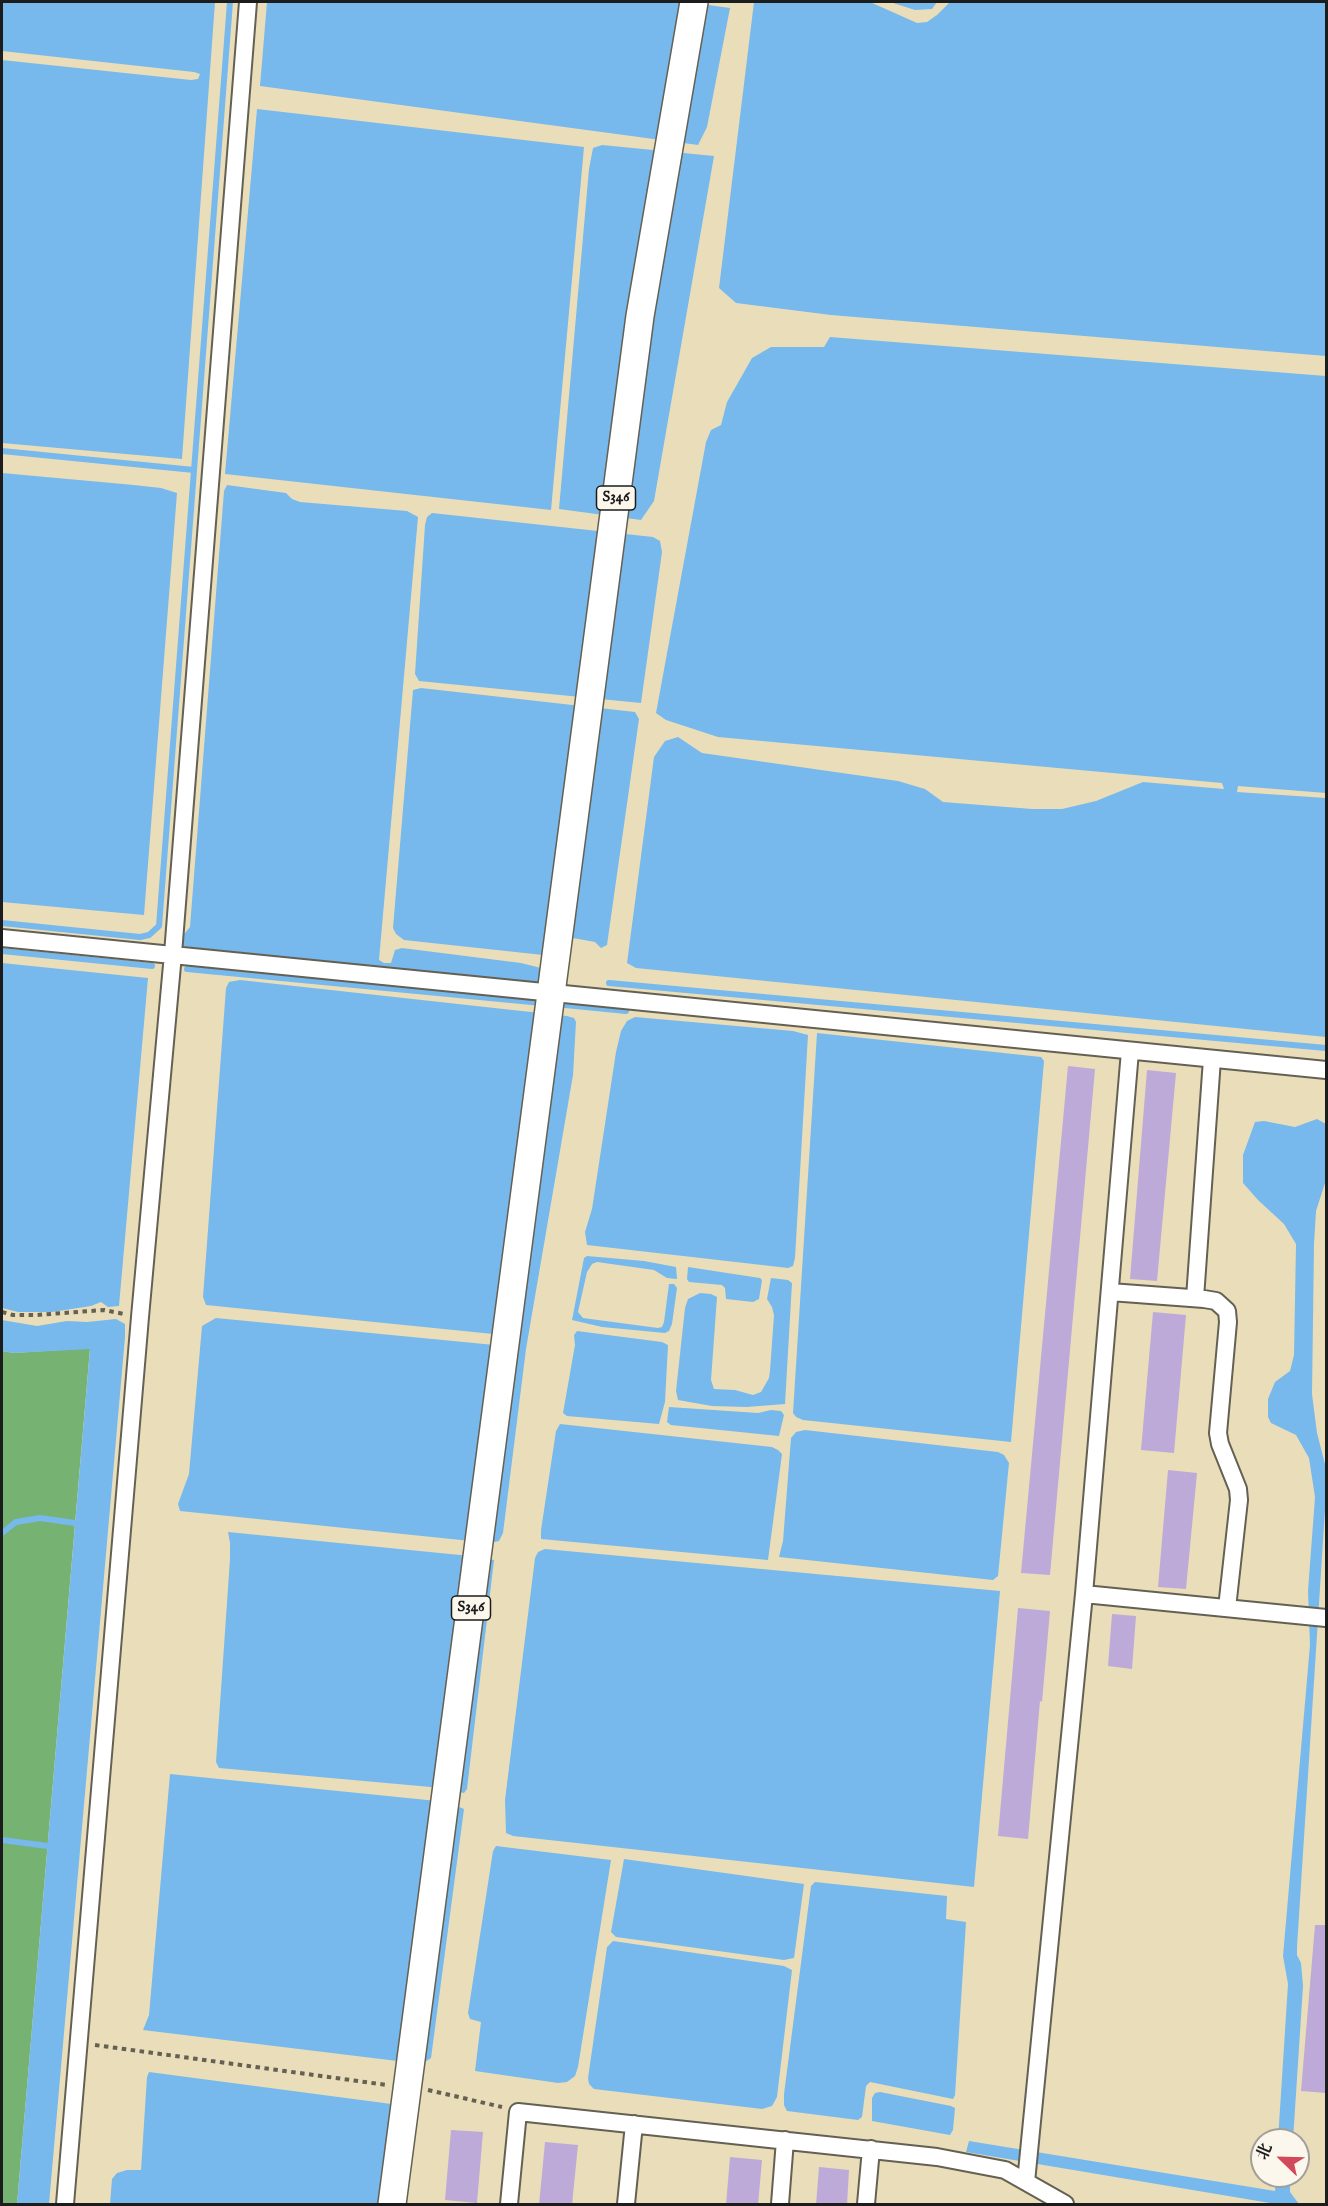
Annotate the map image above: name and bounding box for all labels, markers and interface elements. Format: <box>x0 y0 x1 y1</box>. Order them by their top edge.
road number: S346 <box>596 486 636 510</box>
road number: S346 <box>452 1596 490 1620</box>
north arrow <box>1250 2128 1310 2188</box>
text: 北 <box>1253 2140 1278 2163</box>

